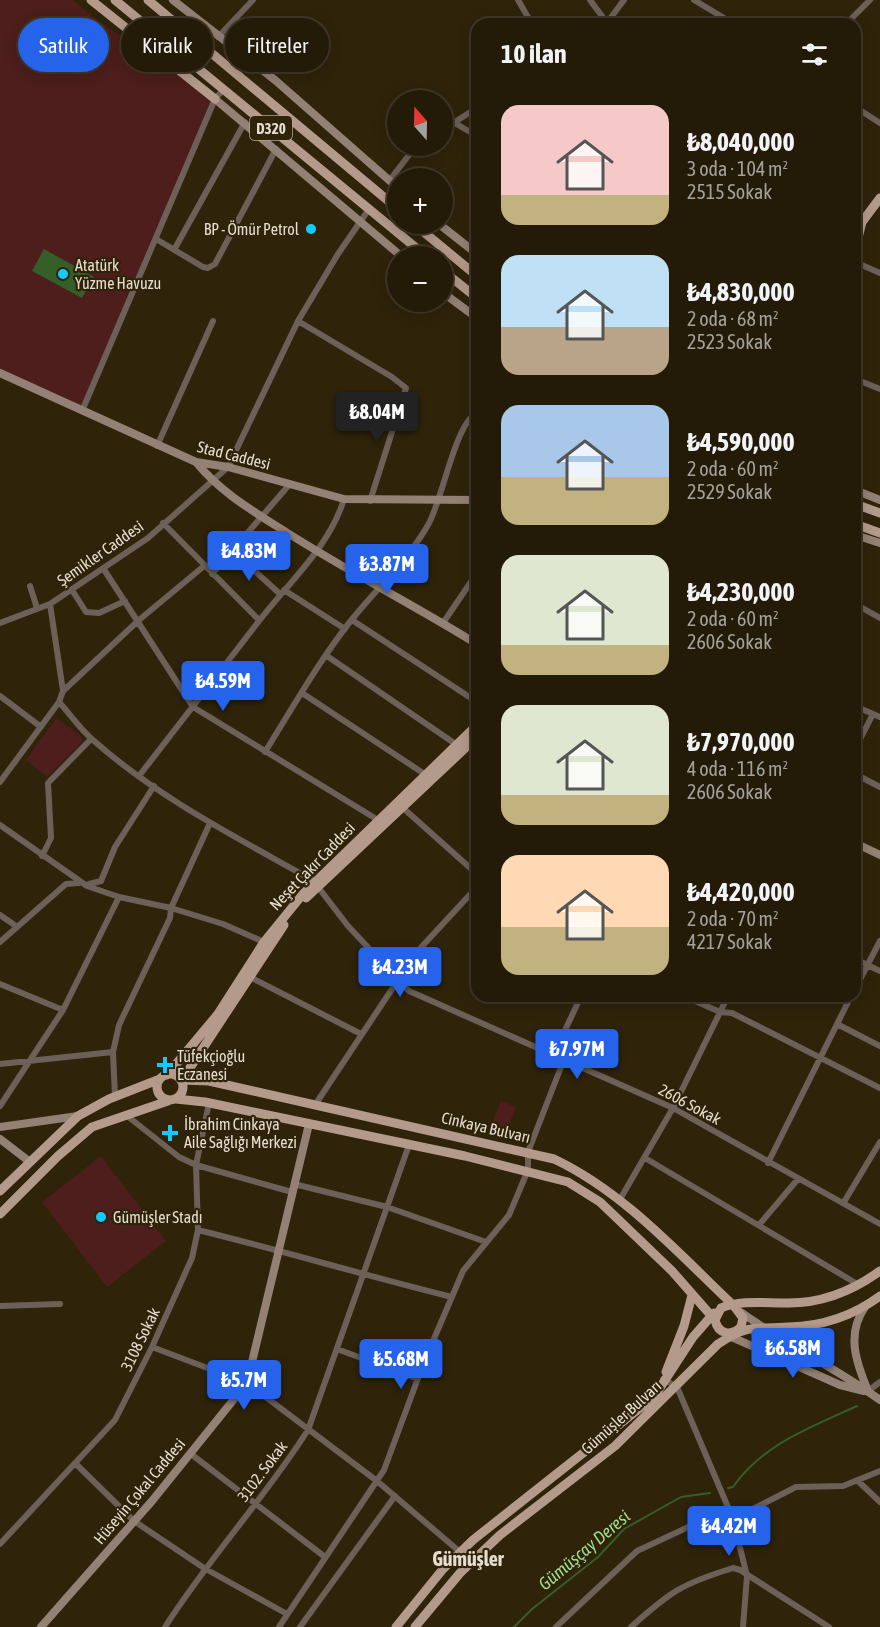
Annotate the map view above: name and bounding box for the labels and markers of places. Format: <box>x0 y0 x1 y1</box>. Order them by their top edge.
place label: BP - Ömür Petrol <box>204 220 300 238</box>
marker: BP - Ömür Petrol <box>304 222 318 236</box>
place label: Atatürk Yüzme Havuzu <box>75 256 161 292</box>
marker: Atatürk Yüzme Havuzu <box>56 267 70 281</box>
pin: ₺8.04M <box>328 392 426 443</box>
pin: ₺4.83M <box>200 531 298 582</box>
pin: ₺3.87M <box>338 544 436 595</box>
pin: ₺4.59M <box>174 661 272 712</box>
pin: ₺4.23M <box>351 947 449 998</box>
pin: ₺7.97M <box>528 1029 626 1080</box>
place label: Tüfekçioğlu Eczanesi <box>177 1047 245 1083</box>
marker: Tüfekçioğlu Eczanesi <box>158 1058 172 1072</box>
place label: İbrahim Cinkaya Aile Sağlığı Merkezi <box>184 1115 297 1152</box>
marker: İbrahim Cinkaya Aile Sağlığı Merkezi <box>161 1124 179 1142</box>
place label: Gümüşler Stadı <box>113 1208 202 1227</box>
marker: Gümüşler Stadı <box>94 1210 108 1224</box>
pin: ₺6.58M <box>744 1328 842 1379</box>
pin: ₺5.68M <box>352 1339 450 1390</box>
pin: ₺5.7M <box>202 1360 286 1411</box>
pin: ₺4.42M <box>680 1506 778 1557</box>

